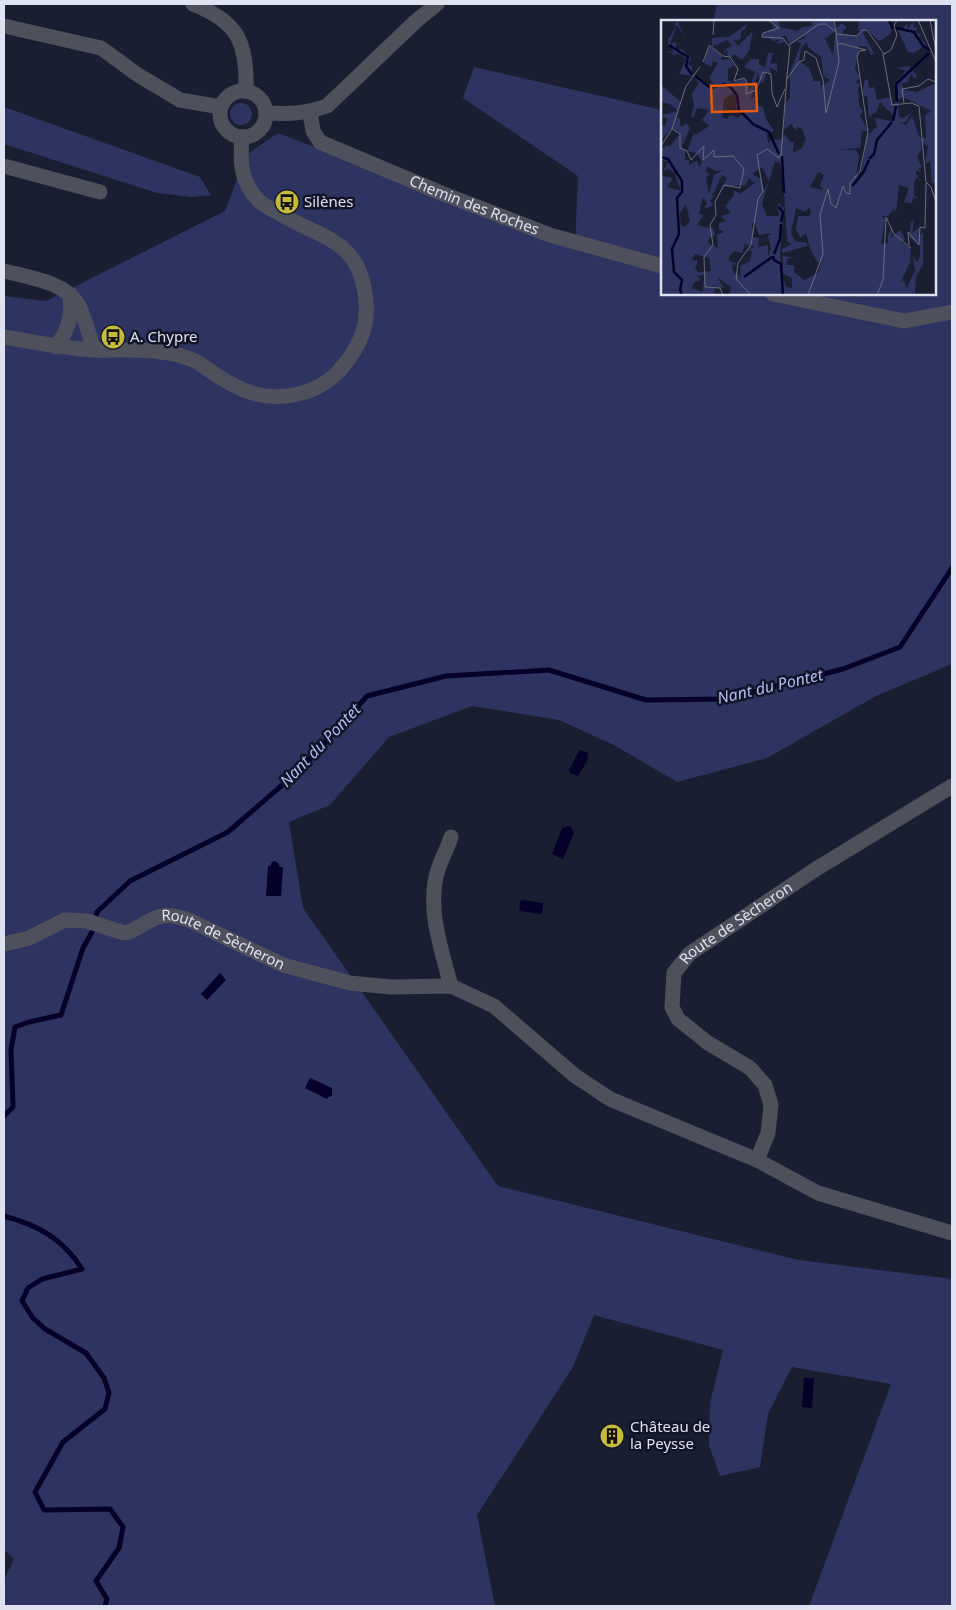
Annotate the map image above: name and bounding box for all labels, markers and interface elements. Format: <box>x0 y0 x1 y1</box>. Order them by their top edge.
inset map <box>661 20 936 295</box>
street label: Chemin des Roches <box>407 170 542 239</box>
bus stop icon: Silènes <box>274 189 300 215</box>
place label: Silènes <box>304 191 353 211</box>
bus stop icon: A. Chypre <box>100 324 126 350</box>
place label: A. Chypre <box>130 326 198 346</box>
water label: Nant du Pontet <box>715 663 826 709</box>
water label: Nant du Pontet <box>275 698 366 791</box>
street label: Route de Sècheron <box>674 877 796 968</box>
street label: Route de Sècheron <box>161 904 289 974</box>
place label: Château de la Peysse <box>630 1416 710 1453</box>
building icon: Château de la Peysse <box>599 1423 625 1449</box>

